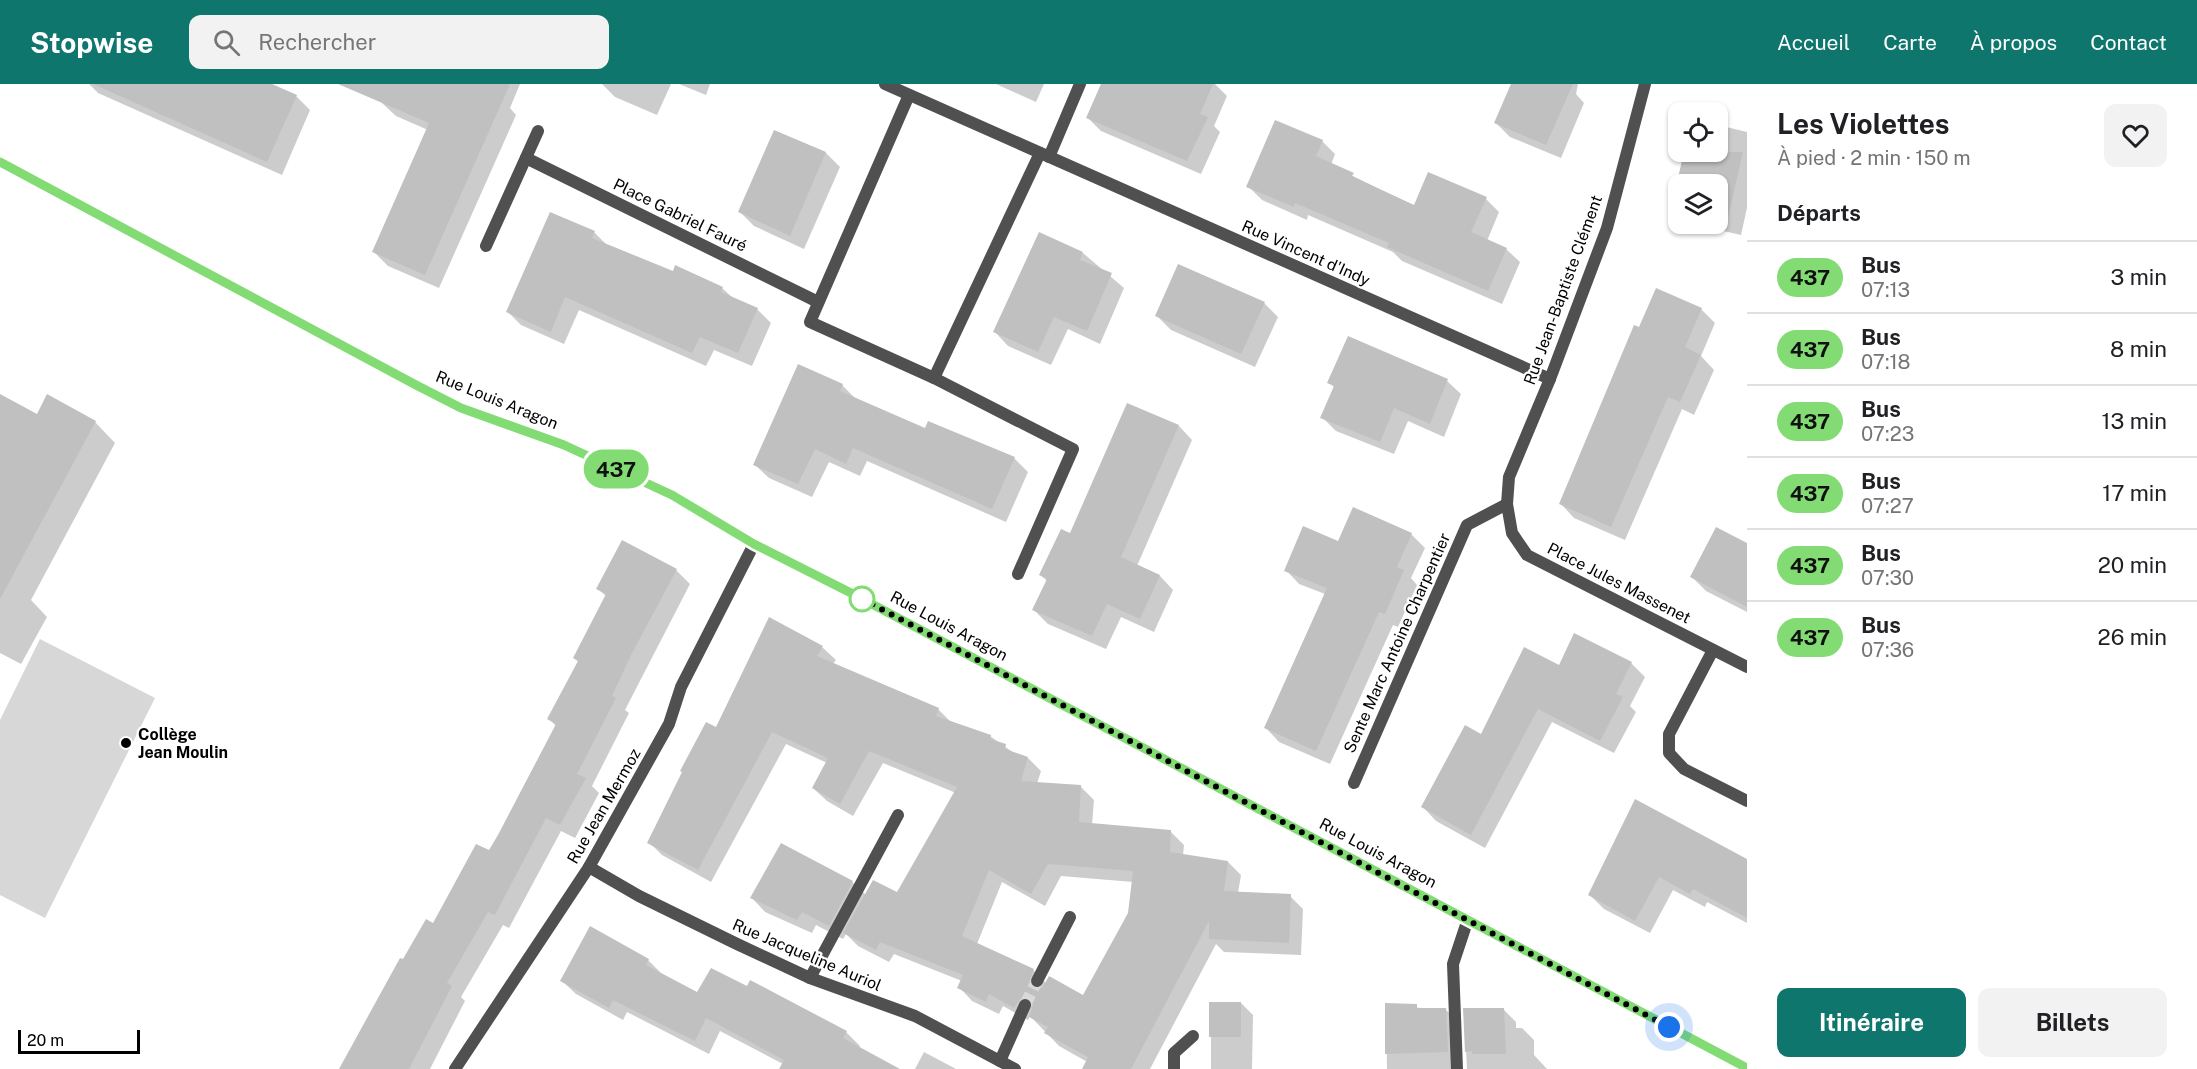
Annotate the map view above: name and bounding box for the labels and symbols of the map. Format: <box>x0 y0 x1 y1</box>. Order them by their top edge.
street label: Place Gabriel Fauré <box>610 174 750 256</box>
street label: Rue Jean-Baptiste Clément <box>1520 193 1606 387</box>
street label: Rue Vincent d'Indy <box>1239 216 1373 290</box>
street label: Rue Louis Aragon <box>433 367 561 433</box>
line badge: 437 <box>582 450 650 488</box>
street label: Sente Marc Antoine Charpentier <box>1340 530 1454 756</box>
street label: Place Jules Massenet <box>1544 539 1694 627</box>
unlabelled marker <box>849 586 875 612</box>
street label: Rue Louis Aragon <box>887 587 1011 665</box>
place label: Collège Jean Moulin <box>138 725 228 762</box>
marker: Collège Jean Moulin <box>119 736 133 750</box>
street label: Rue Jean Mermoz <box>563 745 645 867</box>
street label: Rue Louis Aragon <box>1316 814 1440 892</box>
street label: Rue Jacqueline Auriol <box>730 915 885 995</box>
your location <box>1654 1012 1684 1042</box>
scale bar <box>18 1027 140 1054</box>

